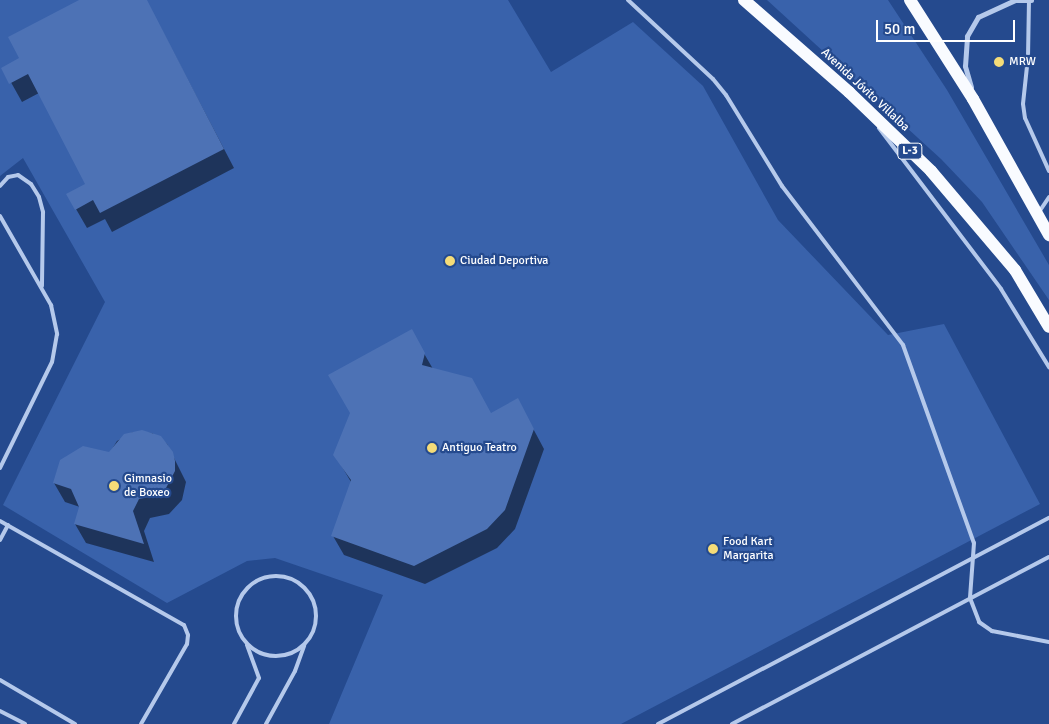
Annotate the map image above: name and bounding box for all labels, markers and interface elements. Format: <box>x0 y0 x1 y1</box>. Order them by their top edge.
scale bar <box>879 10 1018 42</box>
text: 50 m <box>884 20 915 38</box>
street label: Avenida Jóvito Villalba <box>818 45 912 135</box>
place label: MRW <box>1009 55 1036 69</box>
marker: MRW <box>993 56 1005 68</box>
road number: L-3 <box>896 142 924 160</box>
place label: Ciudad Deportiva <box>460 254 548 268</box>
marker: Ciudad Deportiva <box>444 255 456 267</box>
place label: Antiguo Teatro <box>442 441 517 455</box>
marker: Antiguo Teatro <box>426 442 438 454</box>
place label: Gimnasio de Boxeo <box>124 472 172 500</box>
marker: Gimnasio de Boxeo <box>108 480 120 492</box>
place label: Food Kart Margarita <box>723 535 774 563</box>
marker: Food Kart Margarita <box>707 543 719 555</box>

